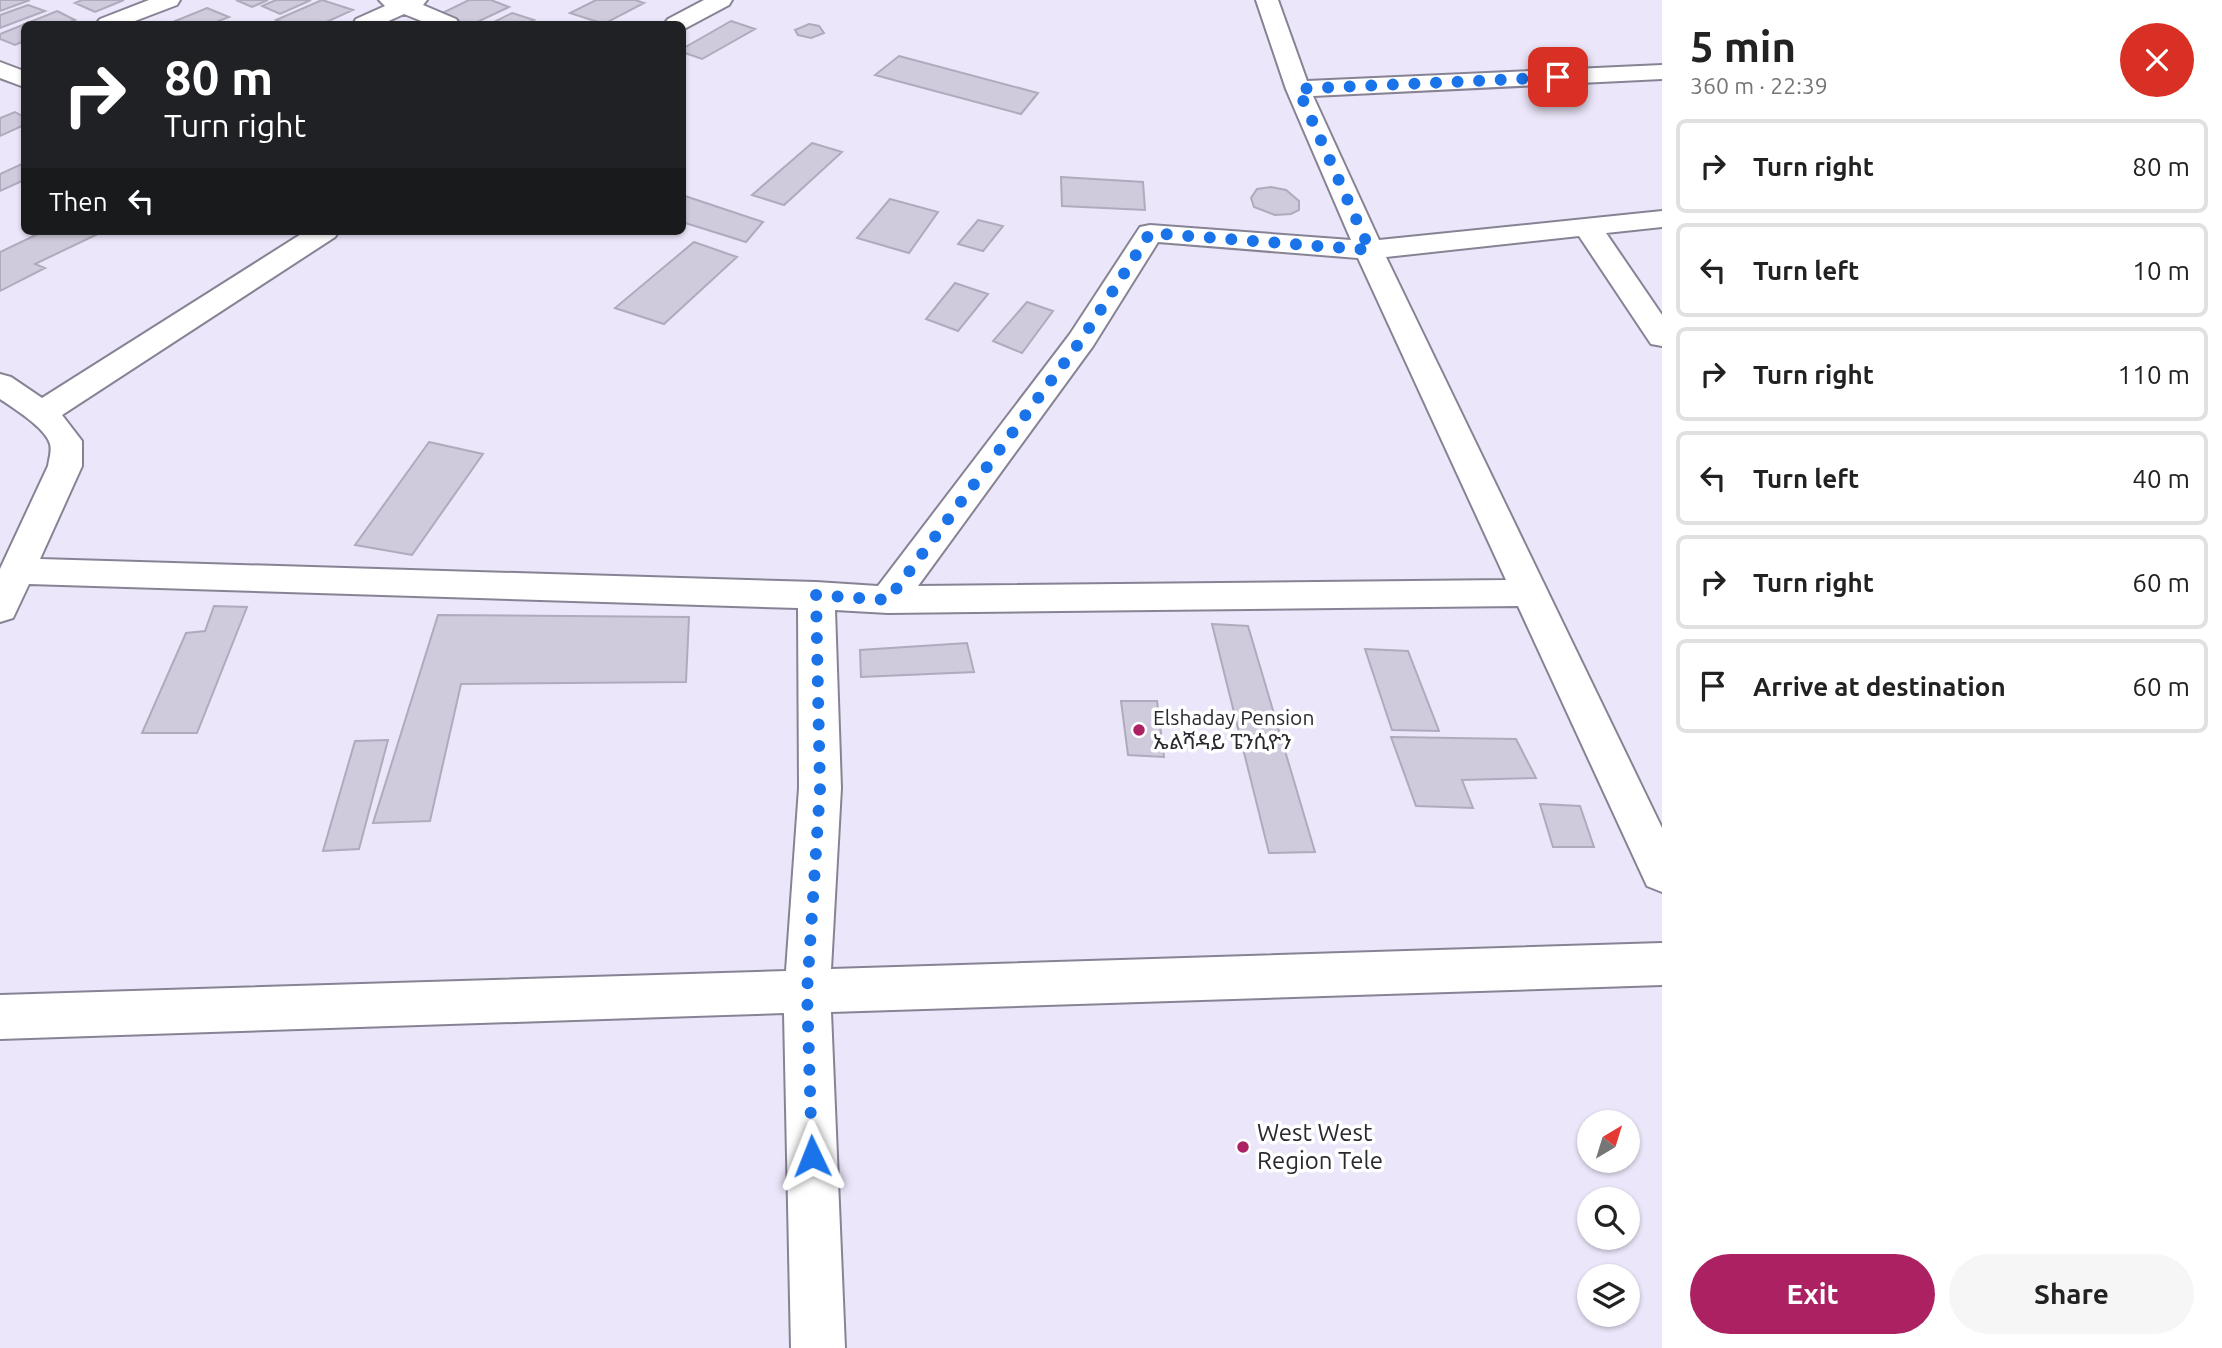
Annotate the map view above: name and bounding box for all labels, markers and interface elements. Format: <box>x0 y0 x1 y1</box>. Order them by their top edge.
text: 5 min <box>1690 23 1796 70</box>
button: close <box>2120 23 2194 97</box>
pin <box>1528 47 1588 107</box>
icon: right <box>49 49 140 140</box>
text: 80 m <box>164 49 273 104</box>
icon: arrive <box>1539 58 1577 96</box>
text: 360 m · 22:39 <box>1690 73 1828 98</box>
text: Turn right <box>164 107 306 143</box>
icon: right <box>1694 147 1732 185</box>
text: Turn right <box>1753 152 1874 181</box>
text: 80 m <box>2132 152 2190 181</box>
icon: left <box>122 182 160 220</box>
text: Then <box>49 187 108 216</box>
icon: left <box>1694 251 1732 289</box>
text: Turn left <box>1753 256 1859 285</box>
text: 10 m <box>2132 256 2190 285</box>
icon: right <box>1694 355 1732 393</box>
text: Turn right <box>1753 360 1874 389</box>
text: 110 m <box>2118 360 2190 389</box>
icon: left <box>1694 459 1732 497</box>
text: Turn left <box>1753 464 1859 493</box>
text: 40 m <box>2132 464 2190 493</box>
icon: right <box>1694 563 1732 601</box>
text: Turn right <box>1753 568 1874 597</box>
text: 60 m <box>2132 568 2190 597</box>
icon: arrive <box>1694 667 1732 705</box>
text: Arrive at destination <box>1753 672 2006 701</box>
text: 60 m <box>2132 672 2190 701</box>
place label: Elshaday Pension ኤልሻዳይ ፔንሲዮን <box>1153 705 1314 753</box>
marker: Elshaday Pension ኤልሻዳይ ፔንሲዮን <box>1131 722 1147 738</box>
north arrow <box>1577 1110 1640 1172</box>
map controls <box>1577 1110 1640 1327</box>
position arrow <box>775 1119 849 1193</box>
place label: West West Region Tele <box>1257 1119 1383 1174</box>
marker: West West Region Tele <box>1235 1139 1251 1155</box>
button: search <box>1577 1187 1640 1250</box>
button: Exit <box>1690 1254 1935 1334</box>
button: Share <box>1949 1254 2194 1334</box>
button: layers <box>1577 1264 1640 1327</box>

